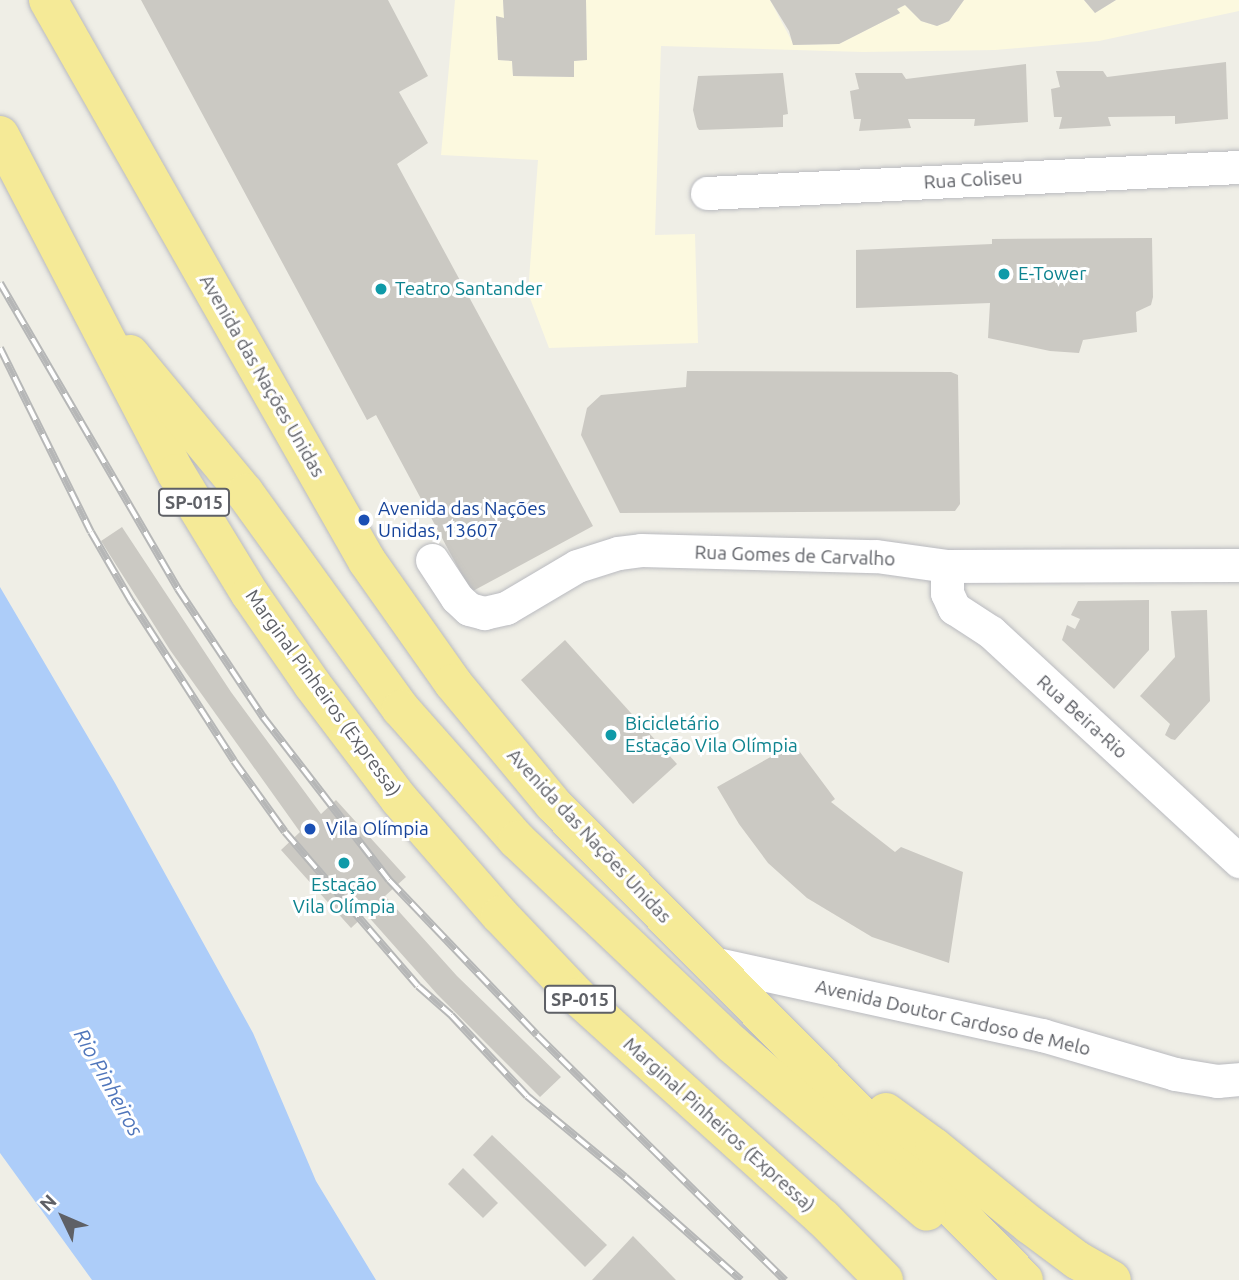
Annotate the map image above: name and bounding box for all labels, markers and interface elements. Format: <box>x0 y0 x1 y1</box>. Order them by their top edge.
street label: Rua Coliseu <box>923 166 1023 194</box>
place label: E-Tower <box>1018 263 1087 285</box>
marker: E-Tower <box>996 266 1012 282</box>
street label: Avenida das Nações Unidas <box>195 271 329 481</box>
place label: Teatro Santander <box>395 278 542 300</box>
marker: Teatro Santander <box>373 281 389 297</box>
road number: SP-015 <box>157 488 231 516</box>
place label: Avenida das Nações Unidas, 13607 <box>378 498 546 542</box>
marker: Avenida das Nações Unidas, 13607 <box>356 512 372 528</box>
street label: Rua Gomes de Carvalho <box>694 541 896 571</box>
street label: Marginal Pinheiros (Expressa) <box>240 585 406 801</box>
street label: Rua Beira-Rio <box>1032 670 1132 764</box>
place label: Bicicletário Estação Vila Olímpia <box>625 713 798 757</box>
marker: Bicicletário Estação Vila Olímpia <box>603 727 619 743</box>
street label: Avenida das Nações Unidas <box>502 744 676 928</box>
place label: Vila Olímpia <box>326 818 429 840</box>
marker: Vila Olímpia <box>300 819 320 839</box>
marker: Estação Vila Olímpia <box>336 855 352 871</box>
place label: Estação Vila Olímpia <box>293 874 395 918</box>
street label: Avenida Doutor Cardoso de Melo <box>813 975 1093 1061</box>
road number: SP-015 <box>543 984 617 1014</box>
water label: Rio Pinheiros <box>69 1024 149 1140</box>
street label: Marginal Pinheiros (Expressa) <box>619 1033 819 1217</box>
north arrow <box>28 1182 98 1252</box>
text: N <box>35 1190 61 1215</box>

